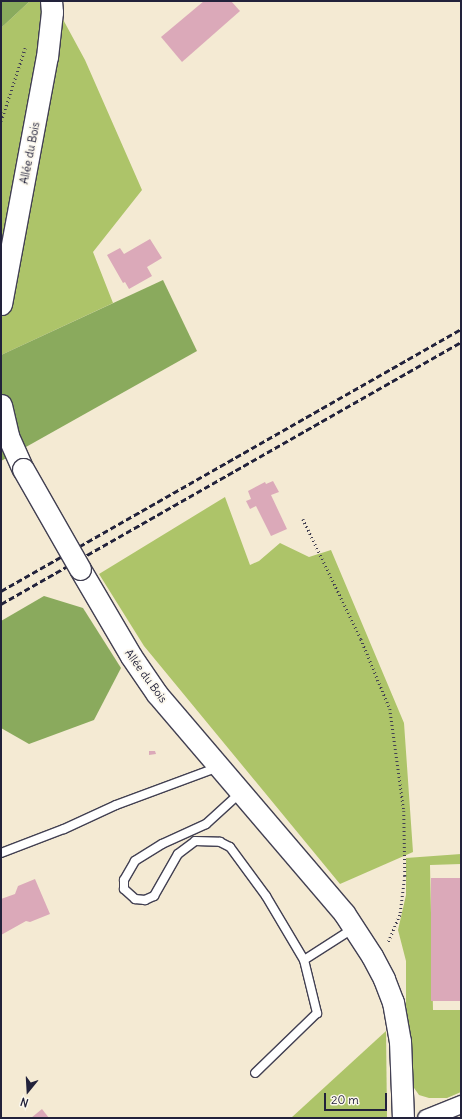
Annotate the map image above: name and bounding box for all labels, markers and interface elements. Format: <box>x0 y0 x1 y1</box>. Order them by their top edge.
street label: Allée du Bois <box>18 121 42 185</box>
street label: Allée du Bois <box>122 647 170 705</box>
north arrow <box>8 1071 48 1111</box>
scale bar <box>326 1085 389 1111</box>
text: 20 m <box>331 1092 359 1107</box>
text: N <box>19 1095 30 1110</box>

